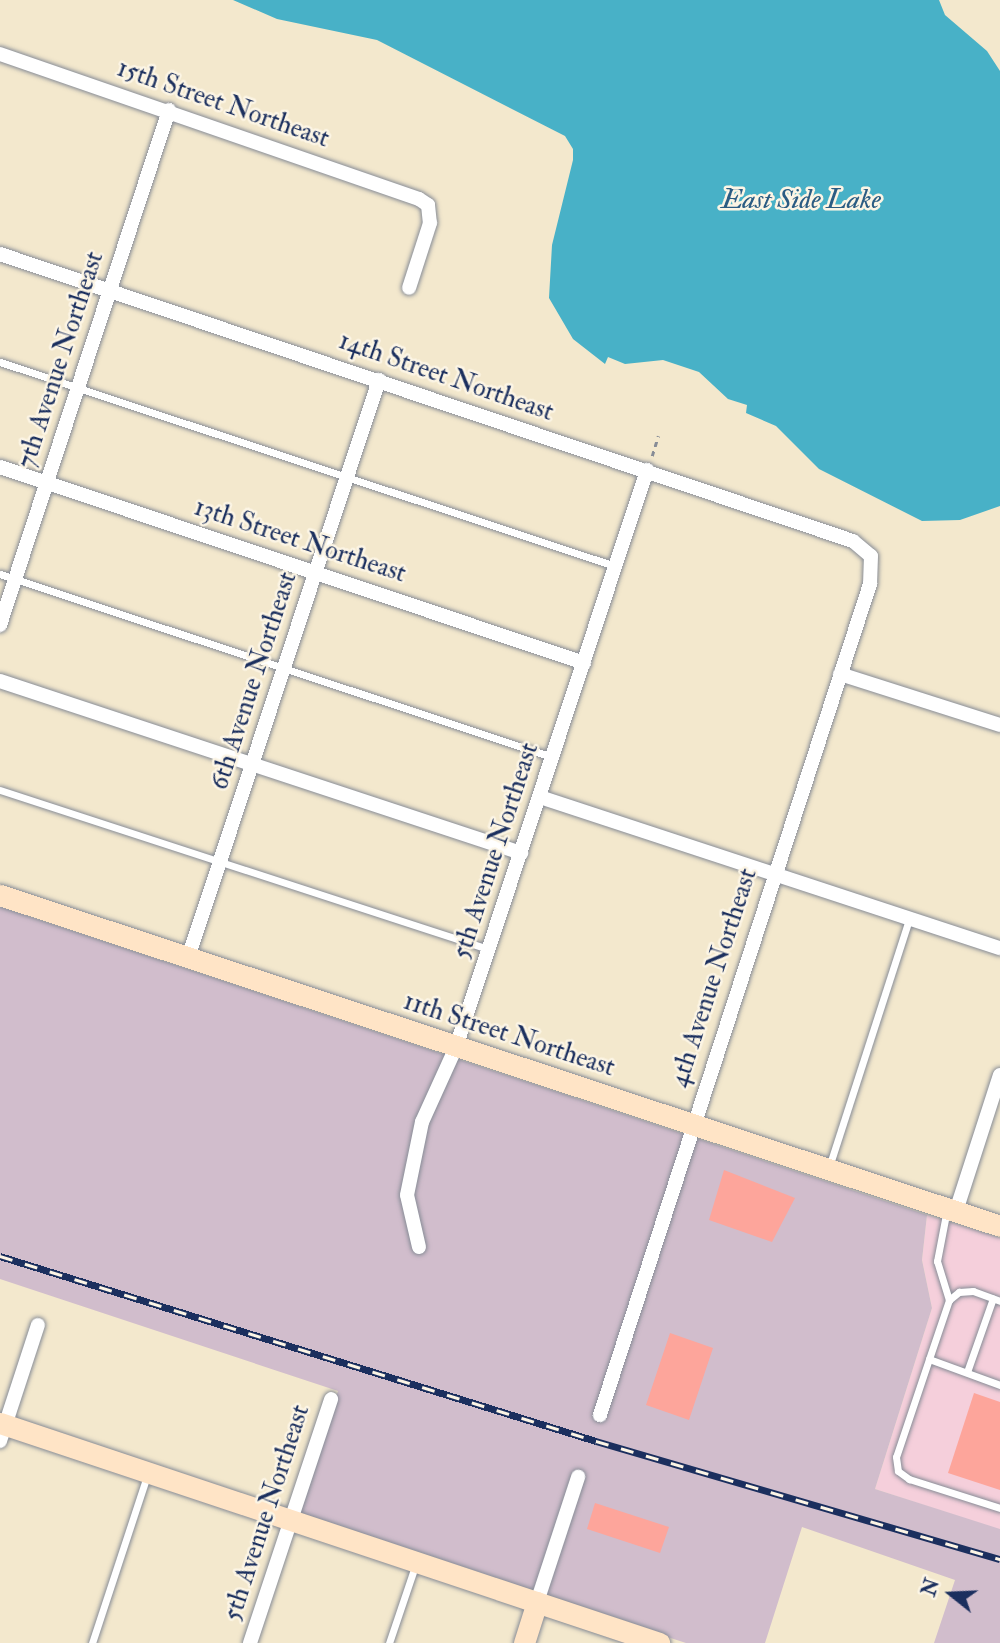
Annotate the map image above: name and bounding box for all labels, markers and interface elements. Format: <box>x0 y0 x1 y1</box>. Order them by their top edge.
street label: 15th Street Northeast <box>113 53 333 155</box>
water label: East Side Lake <box>721 183 881 217</box>
street label: 7th Avenue Northeast <box>11 248 111 472</box>
street label: 14th Street Northeast <box>335 326 557 428</box>
street label: 13th Street Northeast <box>190 492 410 590</box>
street label: 6th Avenue Northeast <box>204 568 304 794</box>
street label: 5th Avenue Northeast <box>446 739 546 963</box>
street label: 4th Avenue Northeast <box>664 865 764 1091</box>
street label: 11th Street Northeast <box>400 986 618 1084</box>
street label: 5th Avenue Northeast <box>217 1401 317 1625</box>
north arrow <box>916 1559 986 1629</box>
text: N <box>917 1576 945 1599</box>

